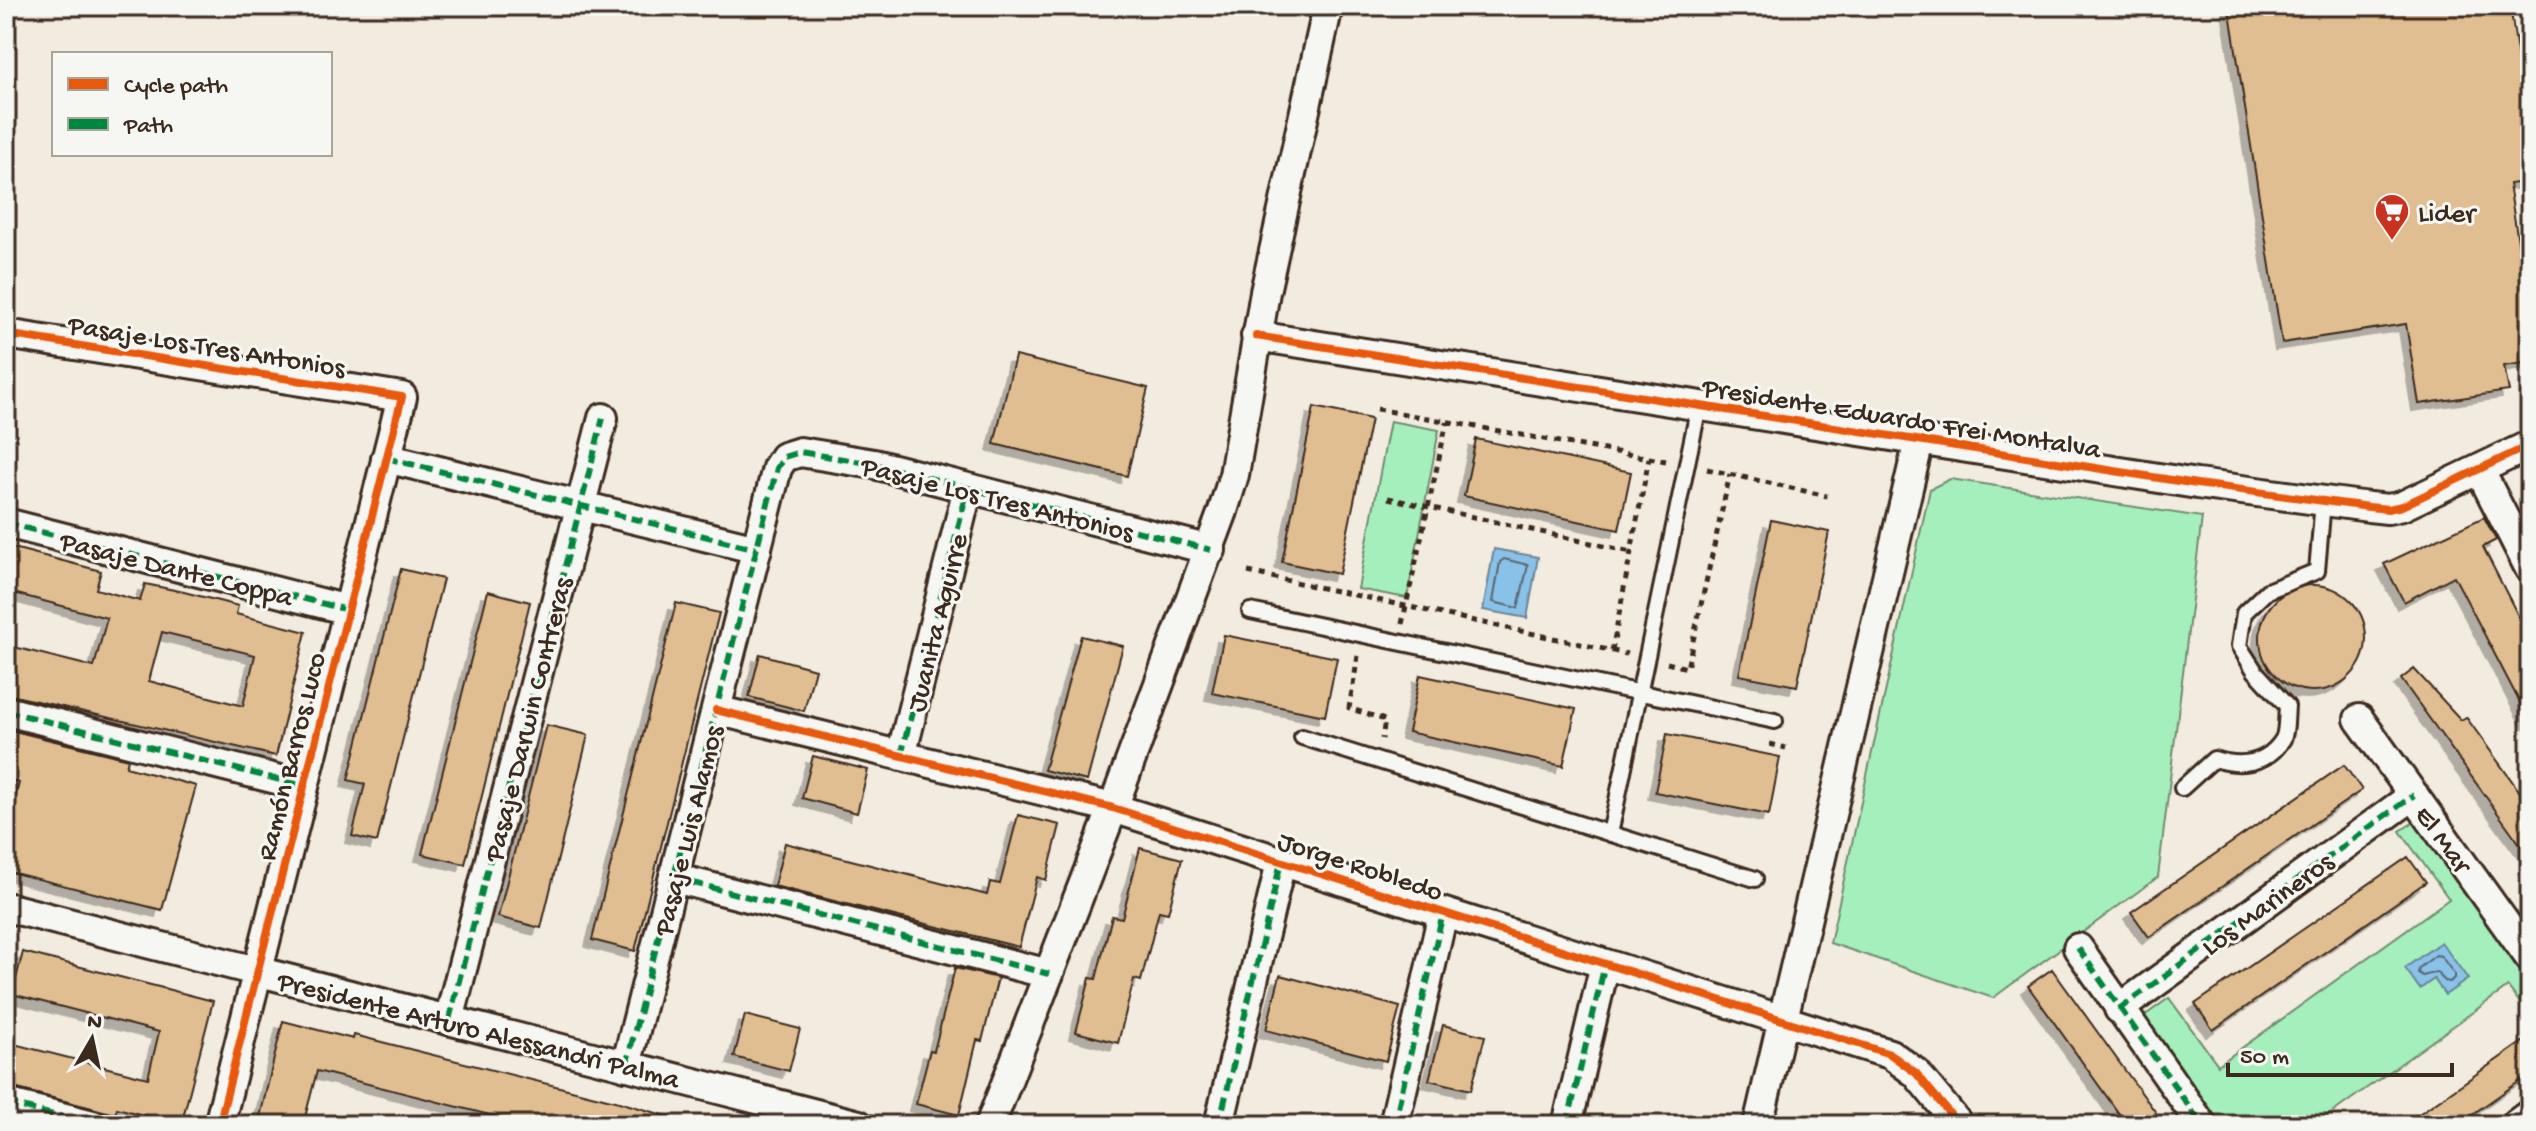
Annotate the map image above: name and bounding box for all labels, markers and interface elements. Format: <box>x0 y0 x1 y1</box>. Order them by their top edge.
legend <box>52 52 332 156</box>
text: Cycle path <box>124 73 228 102</box>
text: Path <box>123 113 173 142</box>
supermarket icon: Lider <box>2373 192 2411 242</box>
place label: Lider <box>2418 199 2477 232</box>
street label: Pasaje Los Tres Antonios <box>65 310 348 387</box>
street label: Presidente Eduardo Frei Montalva <box>1699 373 2104 468</box>
street label: Pasaje Los Tres Antonios <box>856 451 1137 551</box>
street label: Pasaje Dante Coppa <box>55 526 297 617</box>
street label: Juanita Aguirre <box>901 530 978 716</box>
street label: Pasaje Darwin Contreras <box>479 574 582 867</box>
street label: Ramón Barros Luco <box>252 650 335 865</box>
street label: Pasaje Luis Alamos <box>648 722 733 941</box>
street label: El Mar <box>2406 801 2478 882</box>
street label: Jorge Robledo <box>1273 826 1446 911</box>
street label: Los Marineros <box>2196 846 2342 965</box>
street label: Presidente Arturo Alessandri Palma <box>273 966 684 1099</box>
north arrow <box>52 999 132 1079</box>
text: N <box>85 1009 104 1037</box>
scale bar <box>2228 1027 2452 1077</box>
text: 50 m <box>2240 1044 2289 1073</box>

